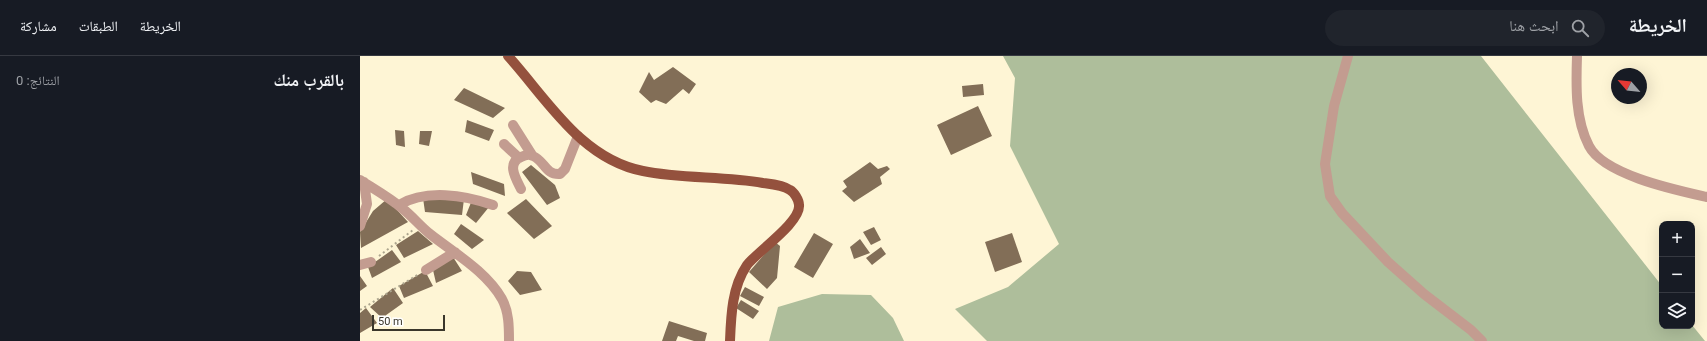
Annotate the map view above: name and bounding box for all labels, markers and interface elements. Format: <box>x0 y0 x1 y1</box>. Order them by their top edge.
search box <box>1325 10 1605 46</box>
text: الخريطة <box>1629 14 1687 37</box>
text: ابحث هنا <box>1509 17 1559 35</box>
icon: search <box>1569 17 1591 39</box>
text: مشاركة <box>20 18 57 34</box>
text: الطبقات <box>79 18 118 34</box>
text: الخريطة <box>140 18 181 34</box>
north arrow <box>1611 68 1647 104</box>
text: بالقرب منك <box>273 70 344 90</box>
text: النتائج: 0 <box>16 73 60 88</box>
map controls <box>1659 221 1695 329</box>
button: + <box>1659 221 1695 257</box>
button: − <box>1659 257 1695 293</box>
button: layers <box>1659 293 1695 329</box>
scale bar <box>372 313 445 332</box>
text: 50 m <box>378 315 403 328</box>

